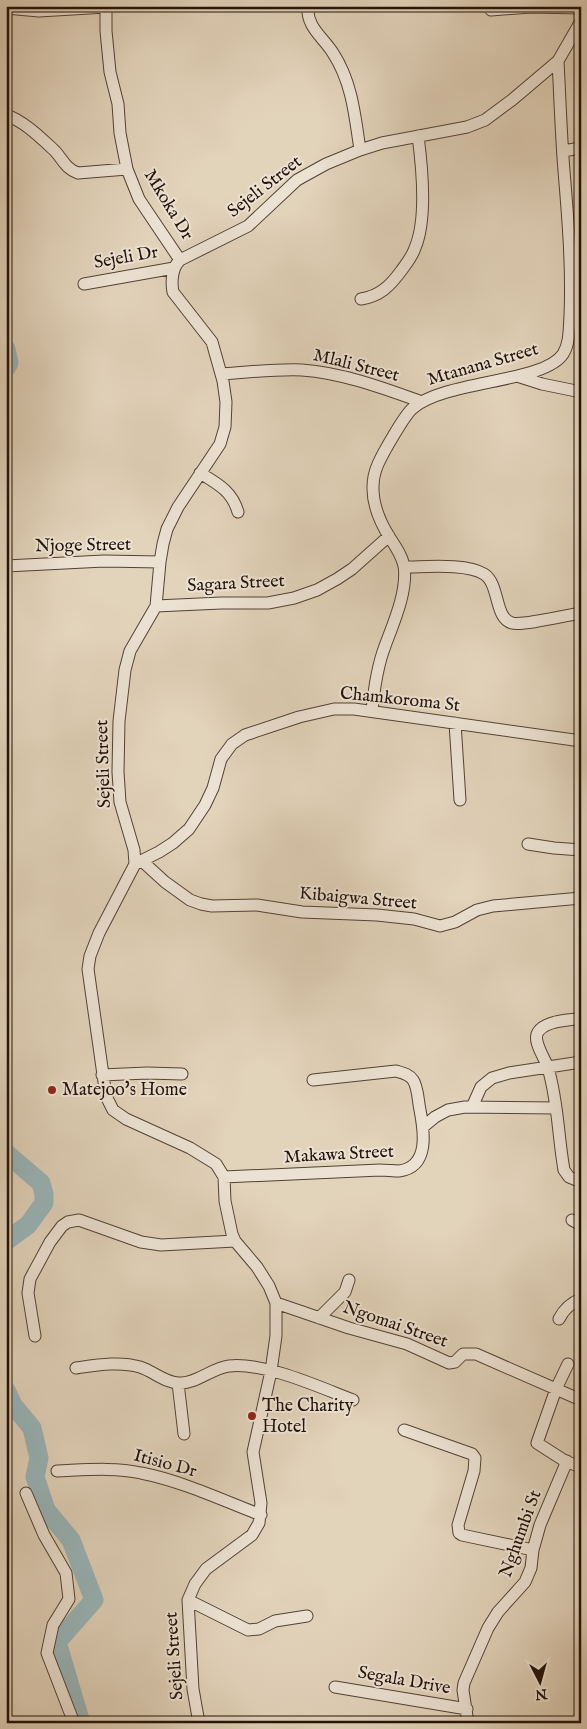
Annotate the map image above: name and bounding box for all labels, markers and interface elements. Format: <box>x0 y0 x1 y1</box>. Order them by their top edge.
street label: Sejeli Street <box>223 151 307 223</box>
street label: Mkoka Dr <box>138 165 198 245</box>
street label: Sejeli Dr <box>92 241 160 275</box>
street label: Mtanana Street <box>425 338 541 392</box>
street label: Mlali Street <box>311 344 401 388</box>
street label: Njoge Street <box>35 534 131 558</box>
street label: Sagara Street <box>187 570 285 598</box>
street label: Chamkoroma St <box>339 682 461 718</box>
street label: Sejeli Street <box>91 719 117 809</box>
street label: Kibaigwa Street <box>298 882 418 916</box>
place label: Matejoo's Home <box>62 1079 187 1102</box>
marker: Matejoo's Home <box>46 1084 58 1096</box>
street label: Makawa Street <box>283 1141 395 1169</box>
street label: Ngomai Street <box>339 1296 451 1354</box>
place label: The Charity Hotel <box>262 1395 354 1439</box>
marker: The Charity Hotel <box>246 1410 258 1422</box>
street label: Itisio Dr <box>131 1445 199 1484</box>
street label: Nghumbi St <box>495 1487 547 1581</box>
street label: Sejeli Street <box>160 1611 190 1701</box>
north arrow <box>514 1656 564 1706</box>
street label: Segala Drive <box>356 1662 452 1700</box>
text: N <box>534 1684 549 1704</box>

